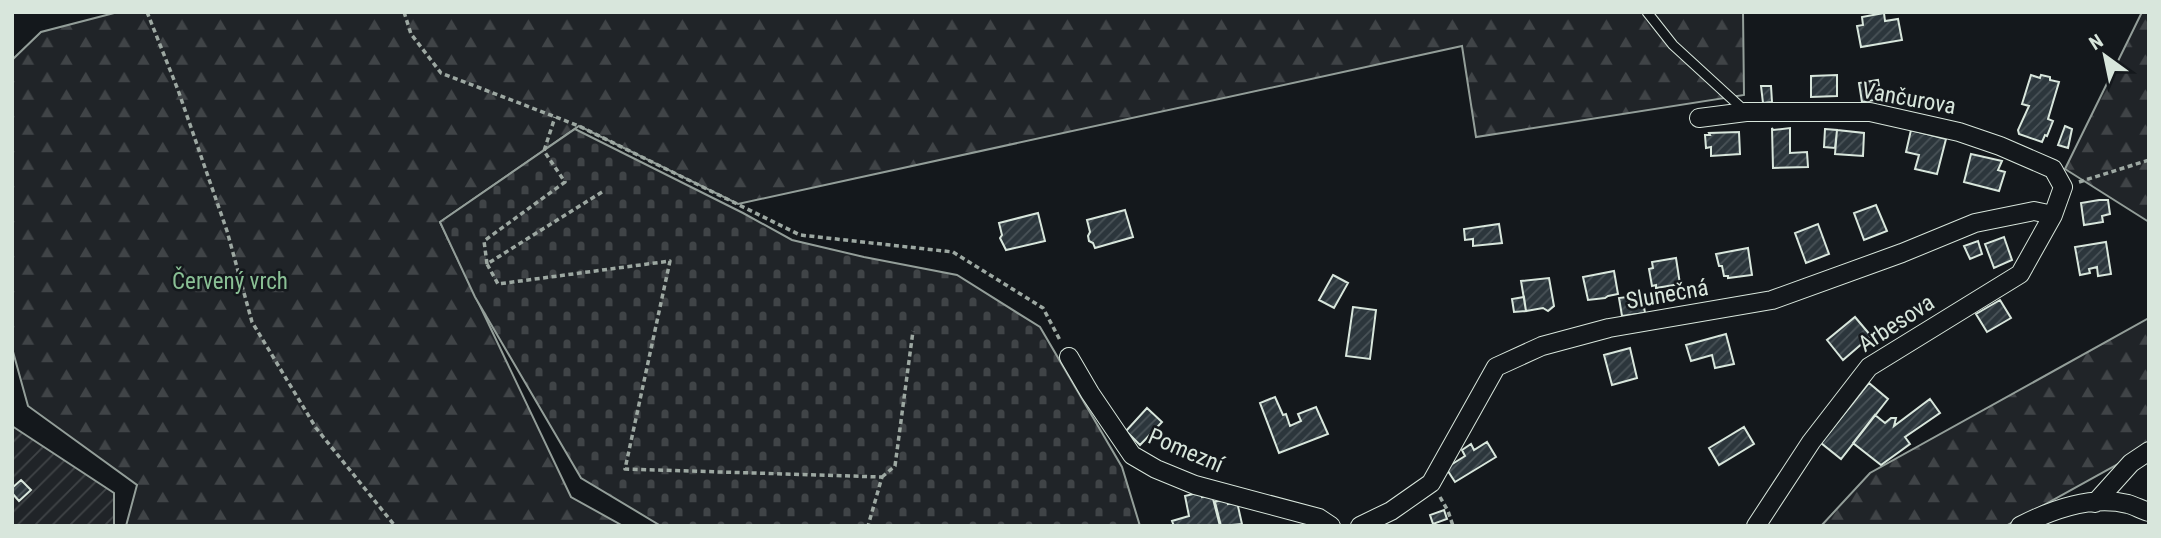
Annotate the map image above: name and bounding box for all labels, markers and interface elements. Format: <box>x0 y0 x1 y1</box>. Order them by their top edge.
north arrow <box>2070 21 2140 91</box>
text: N <box>2085 29 2107 55</box>
street label: Vančurova <box>1860 77 1958 120</box>
park label: Červený vrch <box>172 266 288 295</box>
street label: Slunečná <box>1624 274 1710 315</box>
street label: Arbesova <box>1853 289 1939 358</box>
street label: Pomezní <box>1144 423 1229 479</box>

